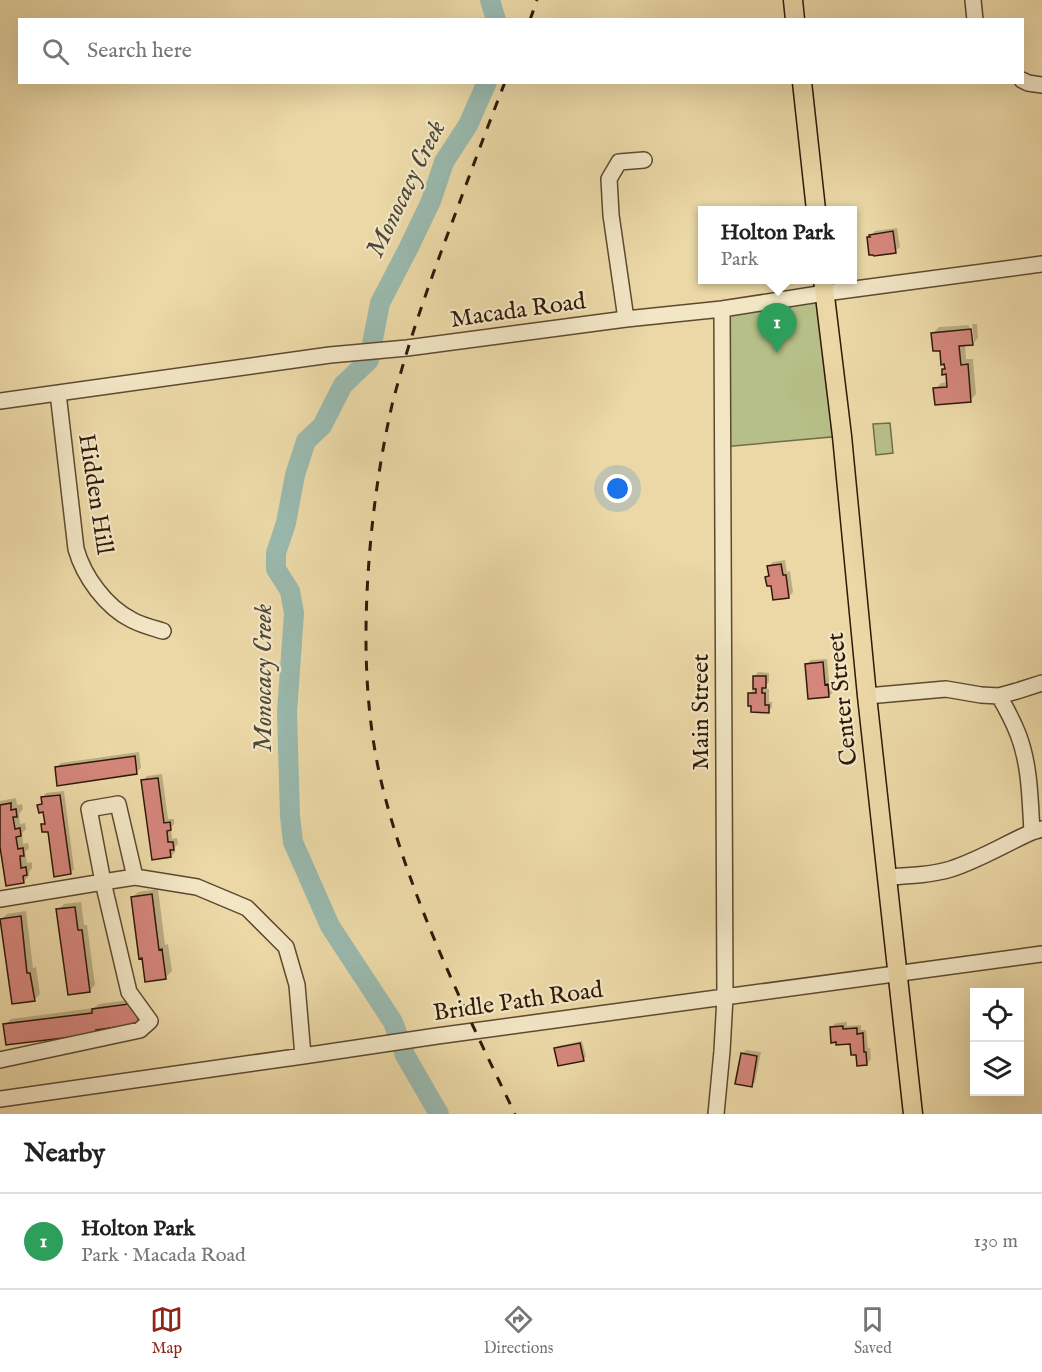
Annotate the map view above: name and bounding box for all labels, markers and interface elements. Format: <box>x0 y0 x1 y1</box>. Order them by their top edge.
search box <box>18 18 1024 84</box>
icon: search <box>39 35 72 68</box>
text: Search here <box>87 37 192 65</box>
water label: Monocacy Creek <box>359 115 454 263</box>
popup <box>698 206 857 284</box>
text: Holton Park <box>721 219 835 247</box>
text: Park <box>721 247 759 272</box>
street label: Macada Road <box>448 286 588 336</box>
pin: 1 <box>758 304 796 353</box>
street label: Hidden Hill <box>70 431 120 557</box>
your location <box>603 474 632 503</box>
water label: Monocacy Creek <box>247 603 280 752</box>
street label: Center Street <box>821 631 865 767</box>
street label: Main Street <box>686 653 717 771</box>
street label: Bridle Path Road <box>431 975 605 1029</box>
map controls <box>970 988 1024 1096</box>
button: locate <box>970 988 1024 1042</box>
button: layers <box>970 1042 1024 1096</box>
text: Nearby <box>24 1137 105 1170</box>
text: Holton Park <box>81 1215 195 1243</box>
text: 1 <box>40 1229 47 1254</box>
text: 130 m <box>973 1229 1018 1254</box>
text: Park · Macada Road <box>81 1243 246 1268</box>
tab: Map <box>150 1303 183 1359</box>
tab: Directions <box>484 1303 553 1359</box>
tab: Saved <box>854 1303 892 1359</box>

